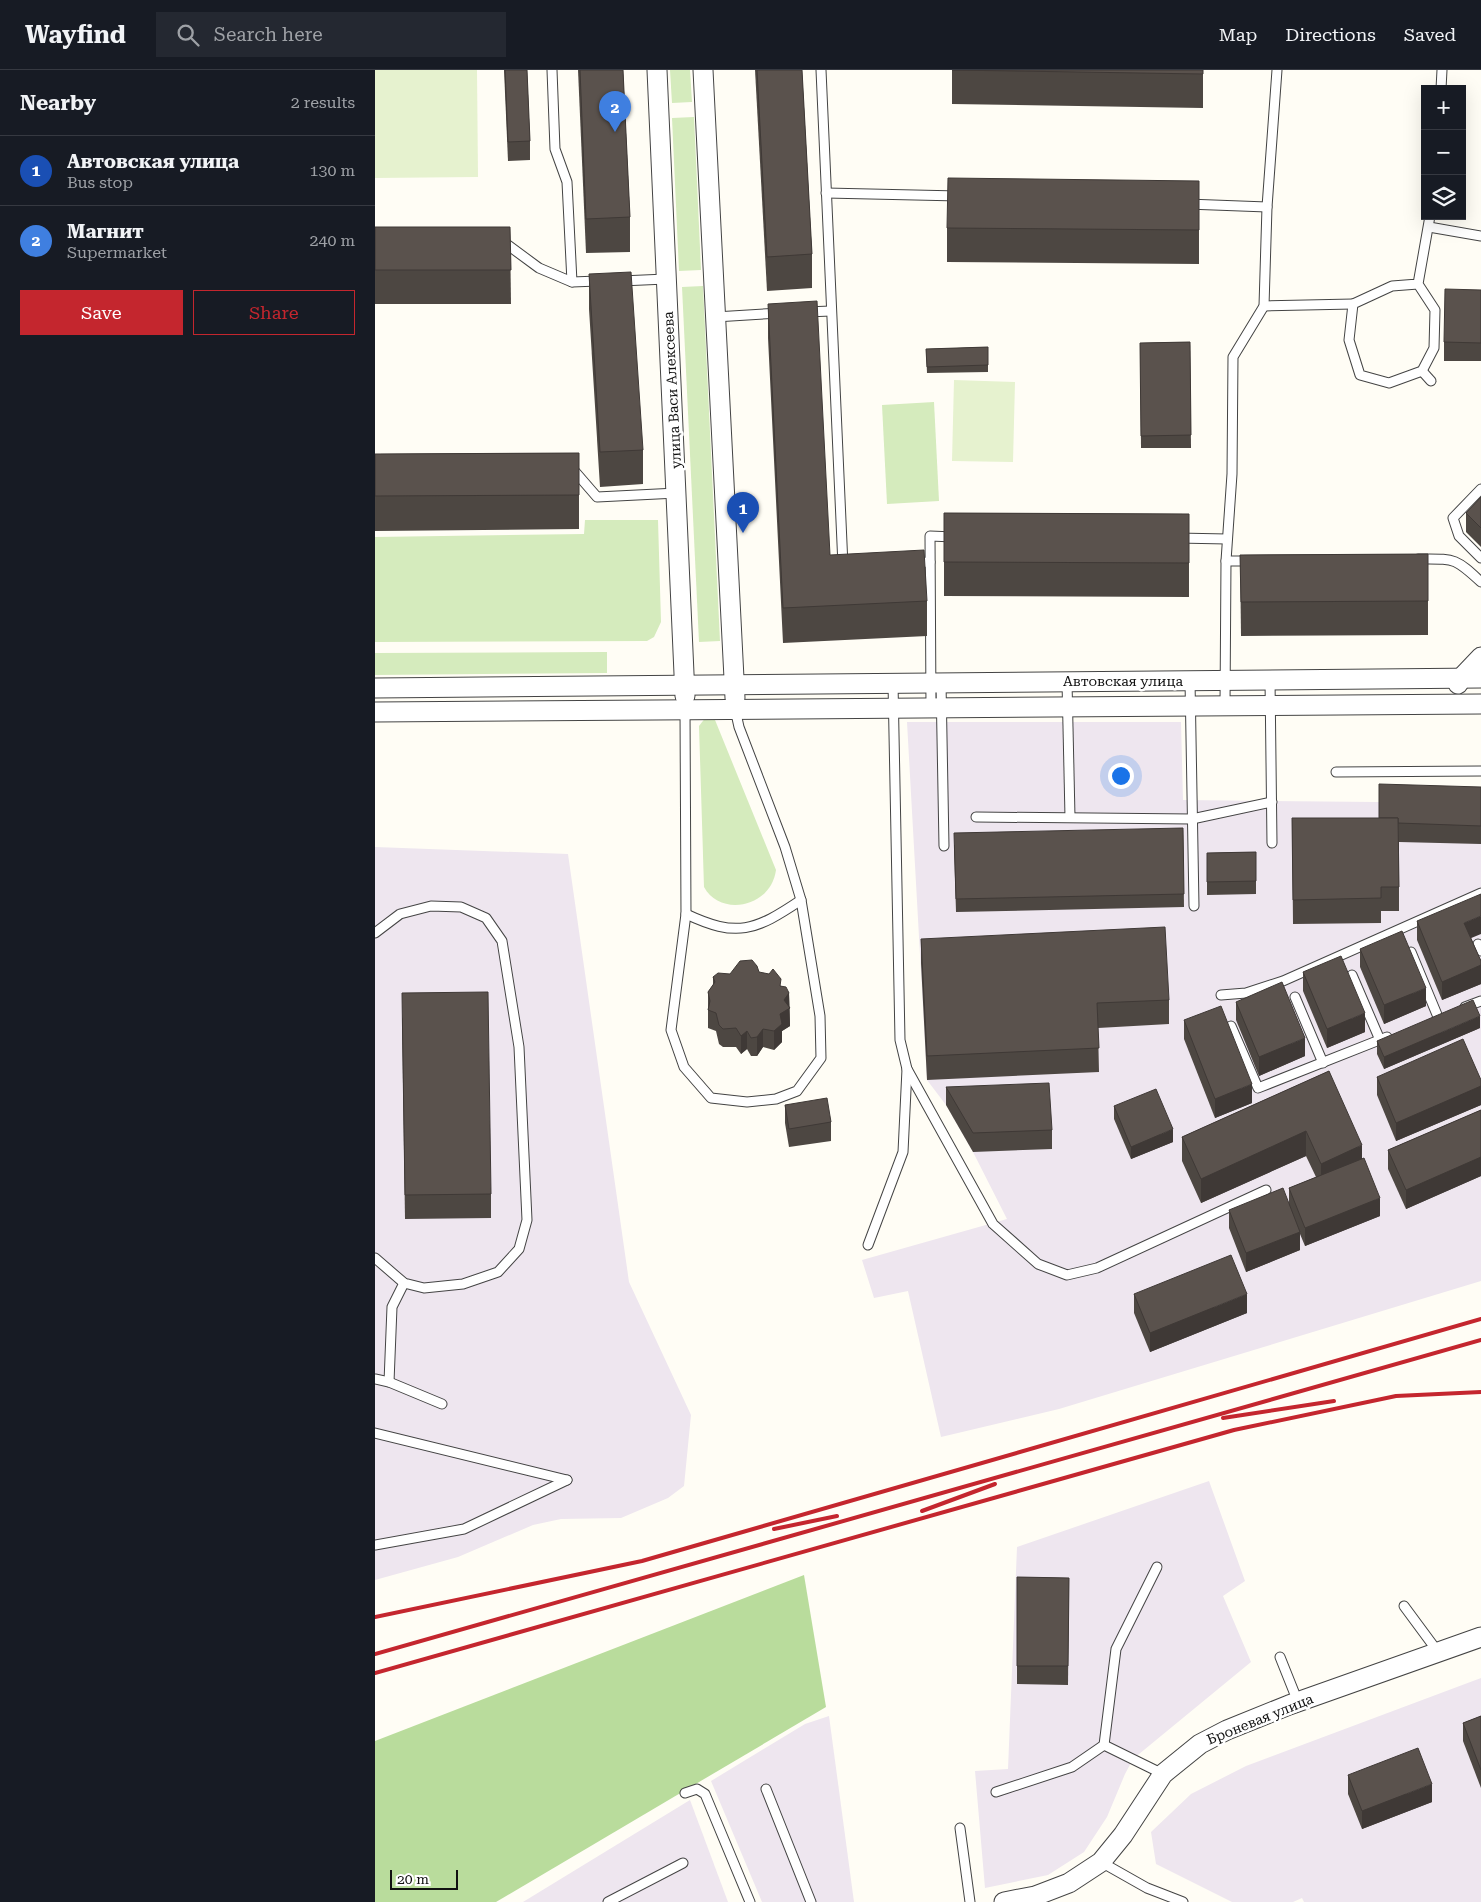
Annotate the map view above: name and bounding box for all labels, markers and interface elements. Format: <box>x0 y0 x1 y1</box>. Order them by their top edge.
search box <box>156 12 506 57</box>
text: Wayfind <box>25 21 126 49</box>
icon: search <box>174 21 202 49</box>
text: Search here <box>214 23 323 46</box>
text: Map <box>1219 24 1257 45</box>
text: Directions <box>1285 24 1376 45</box>
text: Saved <box>1404 24 1456 45</box>
map controls <box>1421 85 1466 220</box>
button: + <box>1421 85 1466 130</box>
text: Nearby <box>20 91 96 115</box>
pin: 2 <box>599 91 631 132</box>
text: 2 results <box>291 93 355 112</box>
button: − <box>1421 130 1466 175</box>
text: Автовская улица <box>67 150 239 173</box>
text: 1 <box>32 161 40 180</box>
text: 130 m <box>309 161 355 180</box>
text: Bus stop <box>67 173 133 192</box>
button: layers <box>1421 175 1466 220</box>
text: Магнит <box>67 220 144 243</box>
text: 2 <box>32 231 40 250</box>
text: 240 m <box>309 231 355 250</box>
text: Supermarket <box>67 243 167 262</box>
button: Save <box>20 290 183 335</box>
button: Share <box>193 290 355 335</box>
street label: улица Васи Алексеева <box>660 311 684 469</box>
pin: 1 <box>727 492 759 533</box>
street label: Автовская улица <box>1063 673 1183 689</box>
your location <box>1108 763 1134 789</box>
street label: Броневая улица <box>1204 1690 1316 1748</box>
scale bar <box>390 1867 457 1890</box>
text: 20 m <box>397 1871 429 1887</box>

